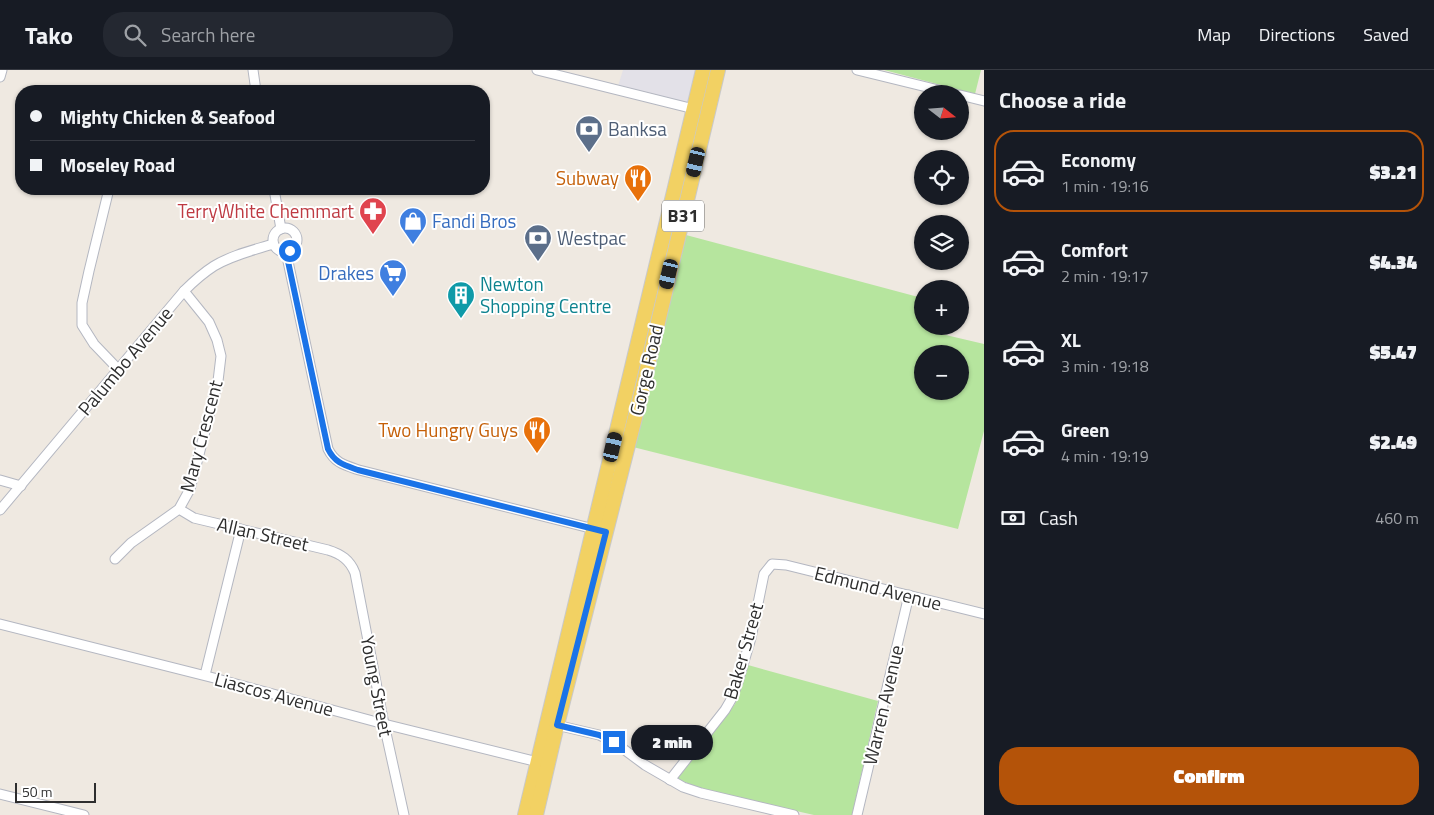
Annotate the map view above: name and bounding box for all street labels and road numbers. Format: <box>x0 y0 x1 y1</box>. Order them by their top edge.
road number: B31 <box>662 200 704 232</box>
street label: Palumbo Avenue <box>70 300 179 422</box>
street label: Gorge Road <box>621 321 670 418</box>
street label: Mary Crescent <box>172 376 229 495</box>
street label: Allan Street <box>215 509 312 558</box>
street label: Edmund Avenue <box>811 558 945 617</box>
street label: Baker Street <box>715 599 770 703</box>
street label: Young Street <box>354 633 402 739</box>
street label: Warren Avenue <box>855 642 910 768</box>
street label: Liascos Avenue <box>211 664 337 723</box>

